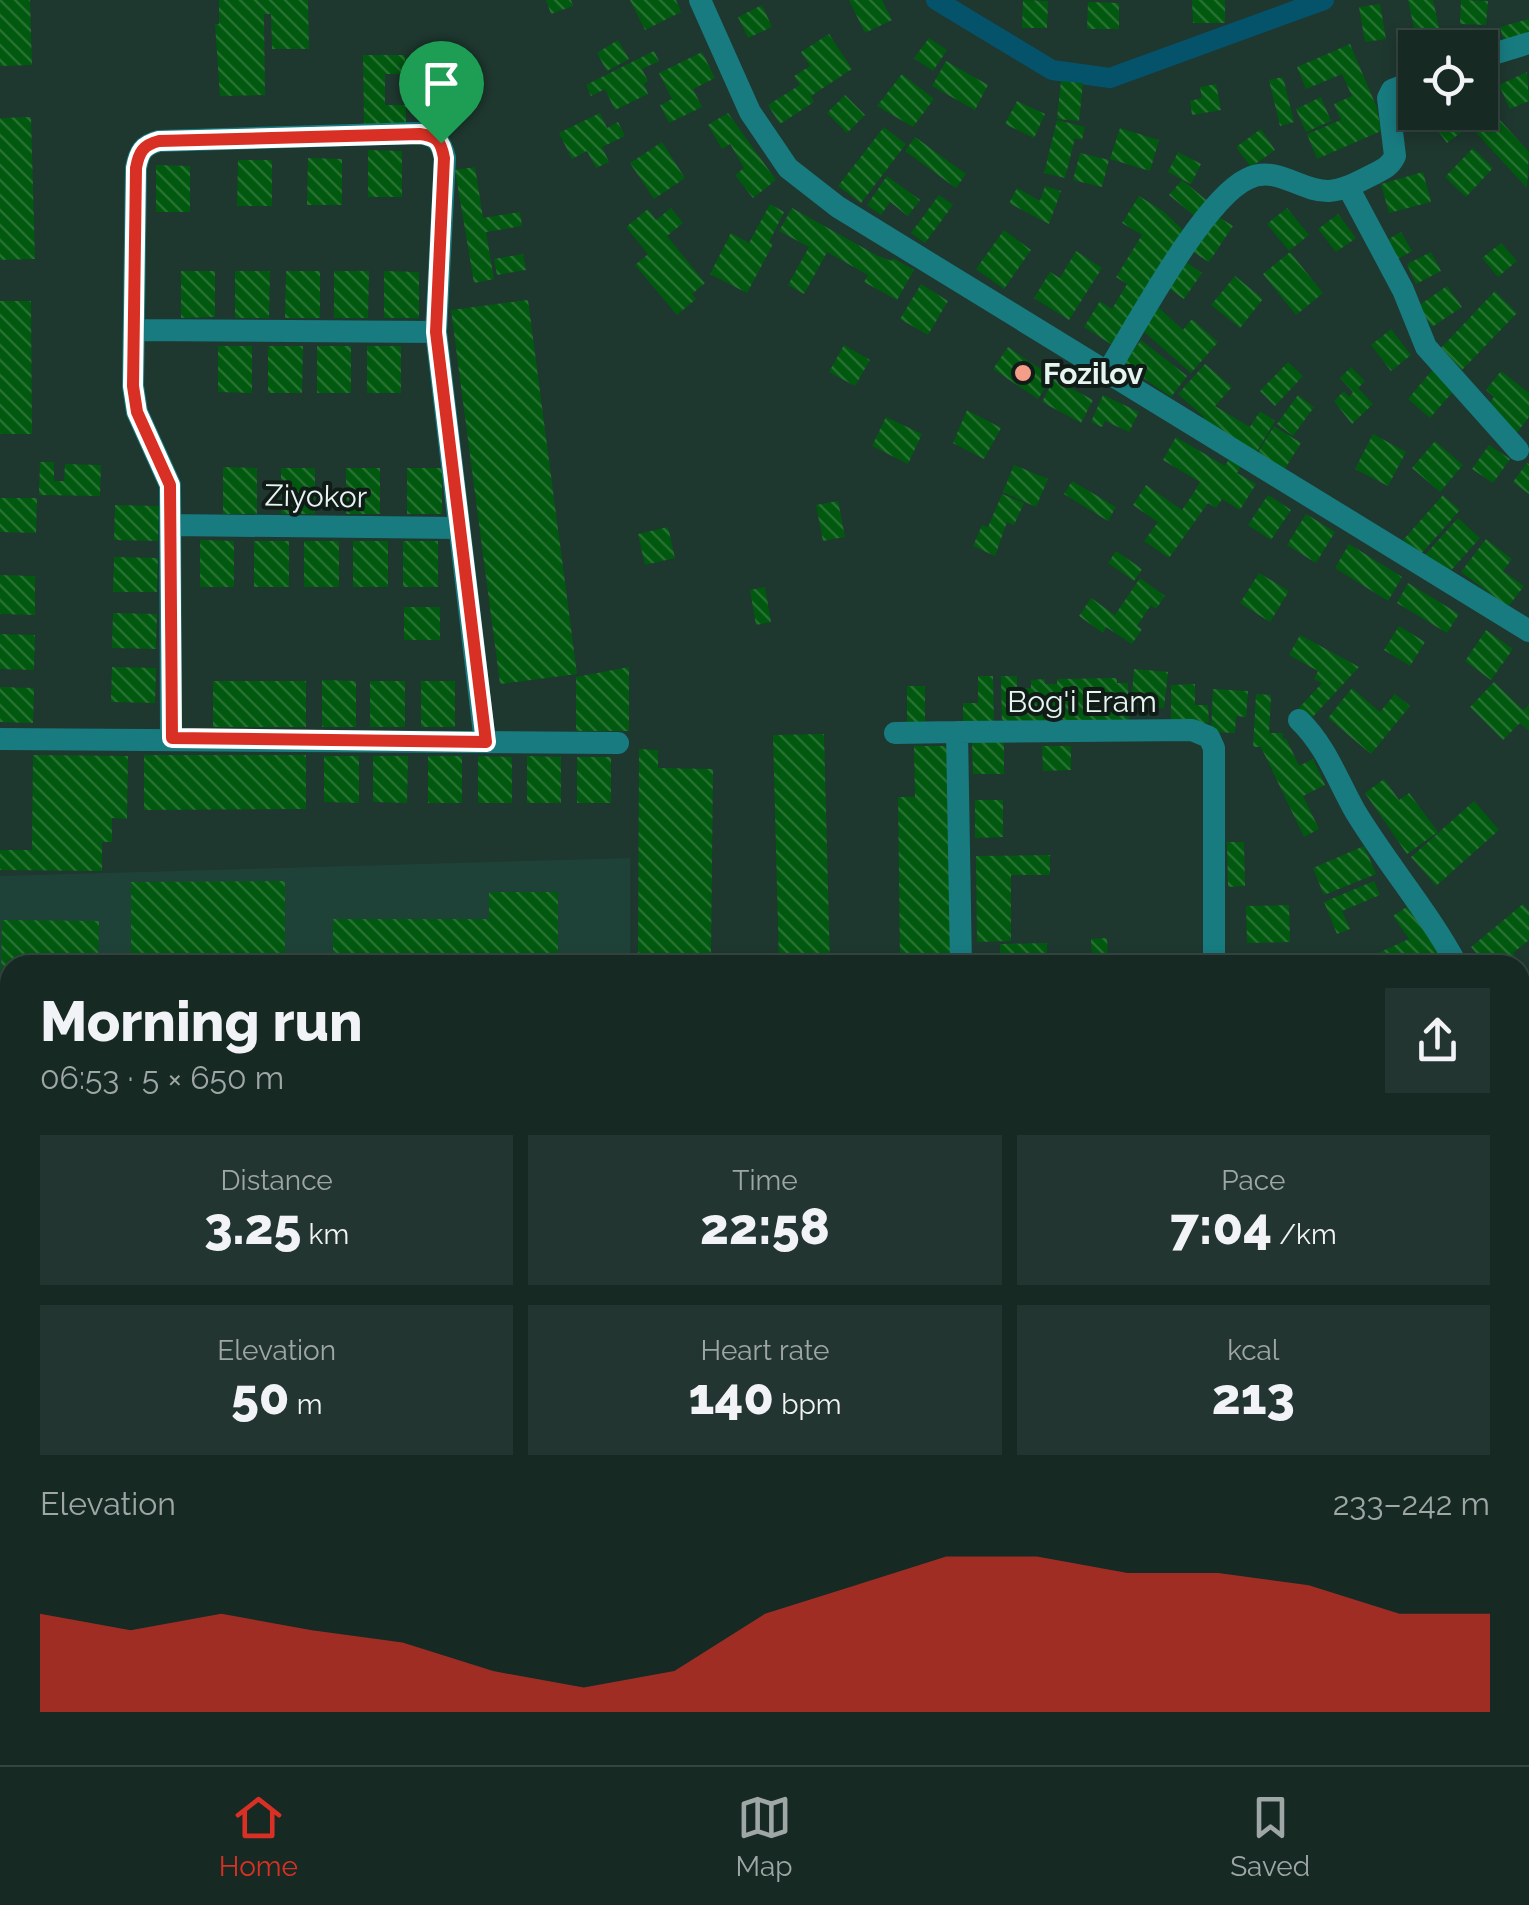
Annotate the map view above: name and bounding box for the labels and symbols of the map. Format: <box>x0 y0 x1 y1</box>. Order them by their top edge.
pin <box>399 41 484 144</box>
place label: Fozilov <box>1043 356 1144 391</box>
marker: Fozilov <box>1012 362 1034 384</box>
street label: Ziyokor <box>264 478 368 514</box>
street label: Bog'i Eram <box>1007 684 1157 719</box>

